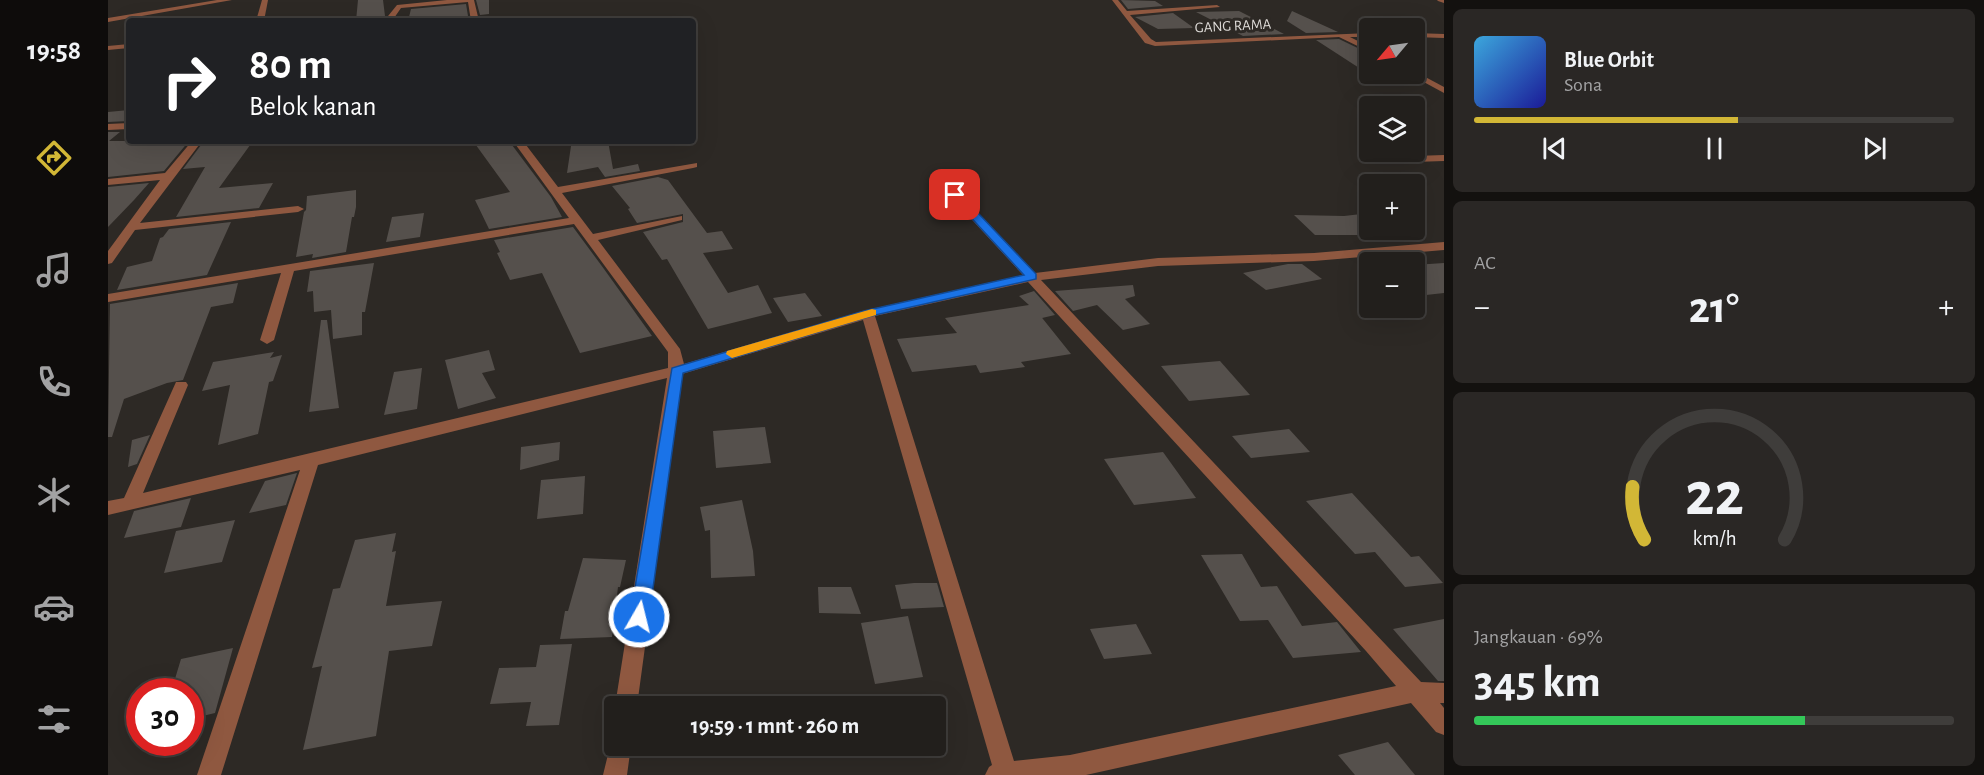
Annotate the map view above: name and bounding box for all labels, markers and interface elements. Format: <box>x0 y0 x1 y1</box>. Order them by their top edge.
street label: GANG RAMA <box>1194 16 1272 35</box>
north arrow <box>1359 18 1425 84</box>
map controls <box>1359 18 1425 318</box>
text: 19:58 <box>27 37 81 64</box>
icon: right <box>150 42 228 120</box>
text: 80 m <box>249 44 332 86</box>
text: Blue Orbit <box>1564 49 1654 71</box>
text: Sona <box>1564 75 1602 95</box>
text: Belok kanan <box>249 93 376 120</box>
button: layers <box>1359 96 1425 162</box>
icon: previous <box>1538 132 1571 165</box>
icon: pause <box>1698 132 1731 165</box>
icon: next <box>1858 132 1891 165</box>
icon: directions <box>33 137 75 179</box>
pin <box>929 169 980 220</box>
button: + <box>1359 174 1425 240</box>
icon: arrive <box>938 178 971 211</box>
icon: music <box>33 249 75 291</box>
button: − <box>1359 252 1425 318</box>
text: AC <box>1474 253 1496 273</box>
text: 21° <box>1689 286 1739 331</box>
text: − <box>1474 291 1490 324</box>
text: + <box>1938 291 1954 324</box>
icon: phone <box>33 361 75 403</box>
text: 22 <box>1685 464 1743 526</box>
icon: climate <box>33 474 75 516</box>
text: km/h <box>1692 529 1736 550</box>
position arrow <box>607 585 671 649</box>
icon: car <box>33 586 75 628</box>
text: Jangkauan · 69% <box>1474 627 1603 647</box>
text: 345 km <box>1474 660 1601 705</box>
speed limit sign: 30 <box>126 678 204 756</box>
icon: filters <box>33 698 75 740</box>
text: 19:59 · 1 mnt · 260 m <box>691 715 859 737</box>

